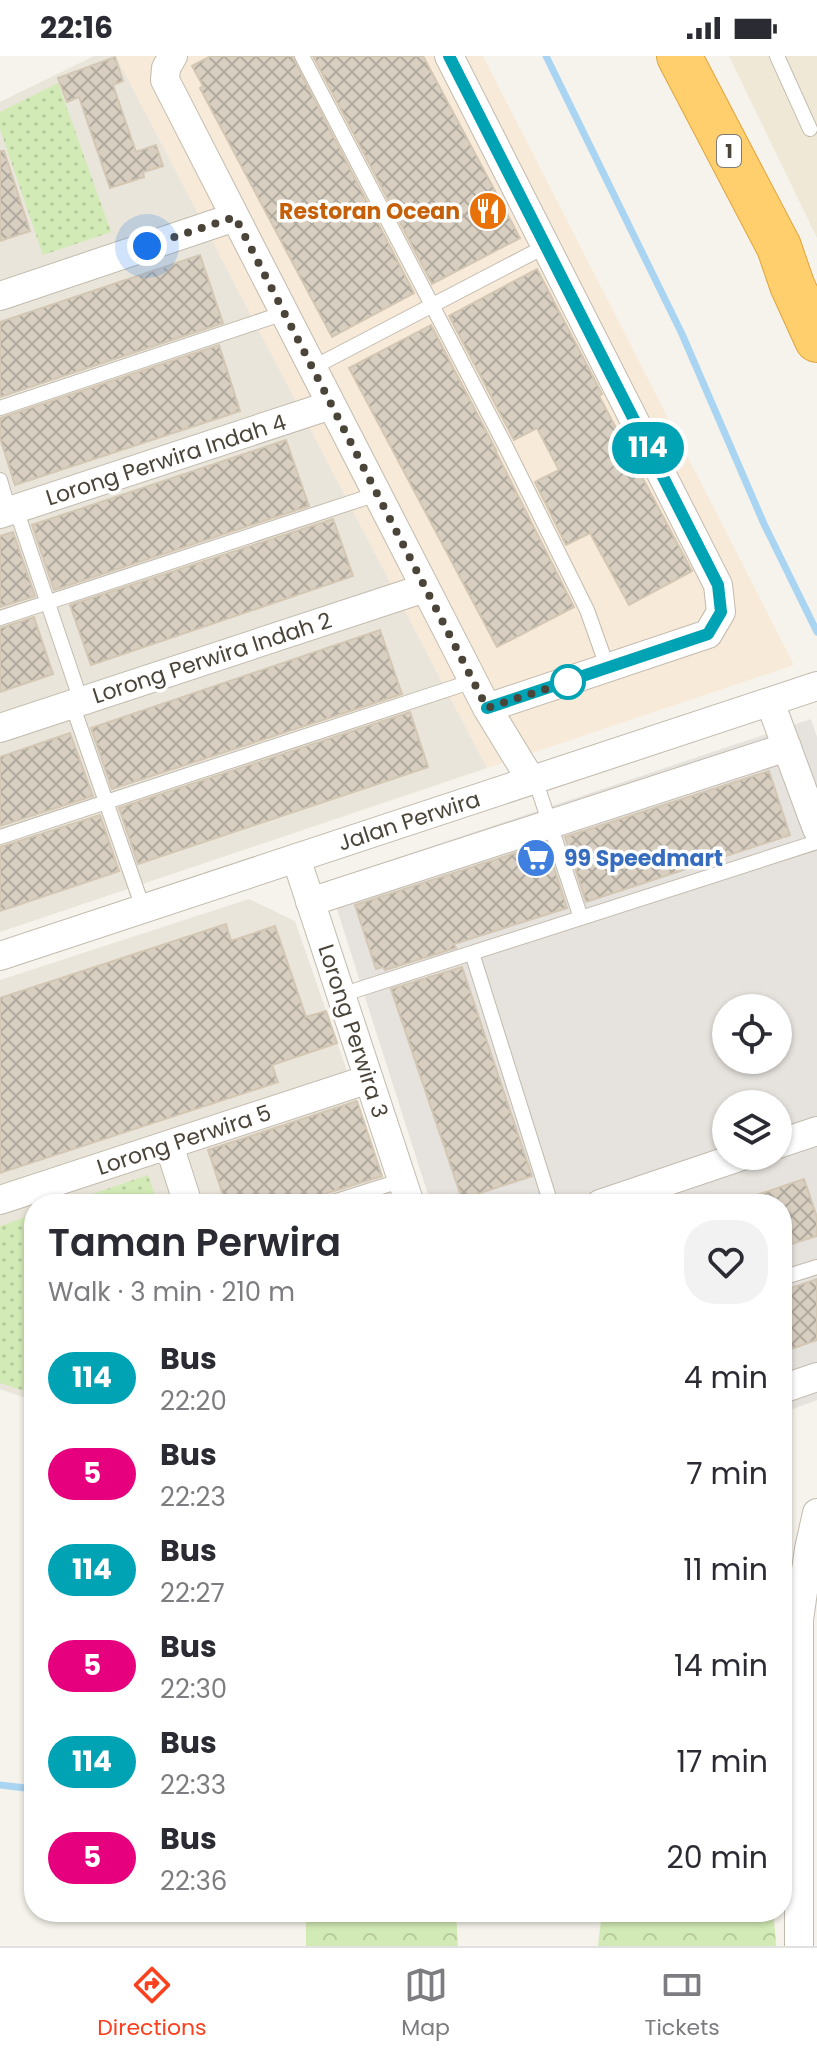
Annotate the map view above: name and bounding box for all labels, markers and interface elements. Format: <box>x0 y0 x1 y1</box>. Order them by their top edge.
text: 22:16 <box>40 6 113 49</box>
road number: 1 <box>717 135 741 167</box>
restaurant icon: Restoran Ocean <box>467 190 509 232</box>
place label: Restoran Ocean <box>279 196 460 227</box>
your location <box>127 226 167 266</box>
street label: Lorong Perwira Indah 4 <box>42 406 290 513</box>
line badge: 114 <box>602 422 694 474</box>
text: 114 <box>628 428 668 467</box>
street label: Lorong Perwira Indah 2 <box>89 605 335 711</box>
unlabelled marker <box>551 665 585 699</box>
street label: Jalan Perwira <box>334 783 484 859</box>
supermarket icon: 99 Speedmart <box>515 837 557 879</box>
place label: 99 Speedmart <box>564 843 723 874</box>
street label: Lorong Perwira 3 <box>310 940 396 1122</box>
map controls <box>712 994 792 1170</box>
button: locate <box>712 994 792 1074</box>
button: layers <box>712 1090 792 1170</box>
street label: Lorong Perwira 5 <box>93 1097 275 1183</box>
text: Taman Perwira <box>48 1216 341 1269</box>
button: heart <box>684 1220 768 1304</box>
text: Walk · 3 min · 210 m <box>48 1274 295 1310</box>
text: Bus <box>160 1337 217 1380</box>
text: 4 min <box>684 1356 768 1399</box>
text: 114 <box>72 1358 112 1397</box>
text: 22:20 <box>160 1383 227 1419</box>
text: Bus <box>160 1433 217 1476</box>
text: 7 min <box>686 1452 768 1495</box>
text: 5 <box>83 1454 101 1493</box>
text: 22:23 <box>160 1479 226 1515</box>
text: Bus <box>160 1529 217 1572</box>
text: 11 min <box>683 1548 768 1591</box>
text: 114 <box>72 1550 112 1589</box>
text: 22:27 <box>160 1575 225 1611</box>
text: Bus <box>160 1625 217 1668</box>
text: 14 min <box>674 1644 768 1687</box>
text: 5 <box>83 1646 101 1685</box>
text: 22:30 <box>160 1671 227 1707</box>
text: Bus <box>160 1721 217 1764</box>
text: 17 min <box>677 1740 768 1783</box>
text: 114 <box>72 1742 112 1781</box>
text: 22:33 <box>160 1767 226 1803</box>
text: Bus <box>160 1817 217 1860</box>
text: 20 min <box>666 1836 768 1879</box>
text: 5 <box>83 1838 101 1877</box>
text: 22:36 <box>160 1863 227 1899</box>
tab: Directions <box>97 1963 207 2044</box>
tab: Map <box>401 1963 450 2044</box>
tab: Tickets <box>645 1963 720 2044</box>

